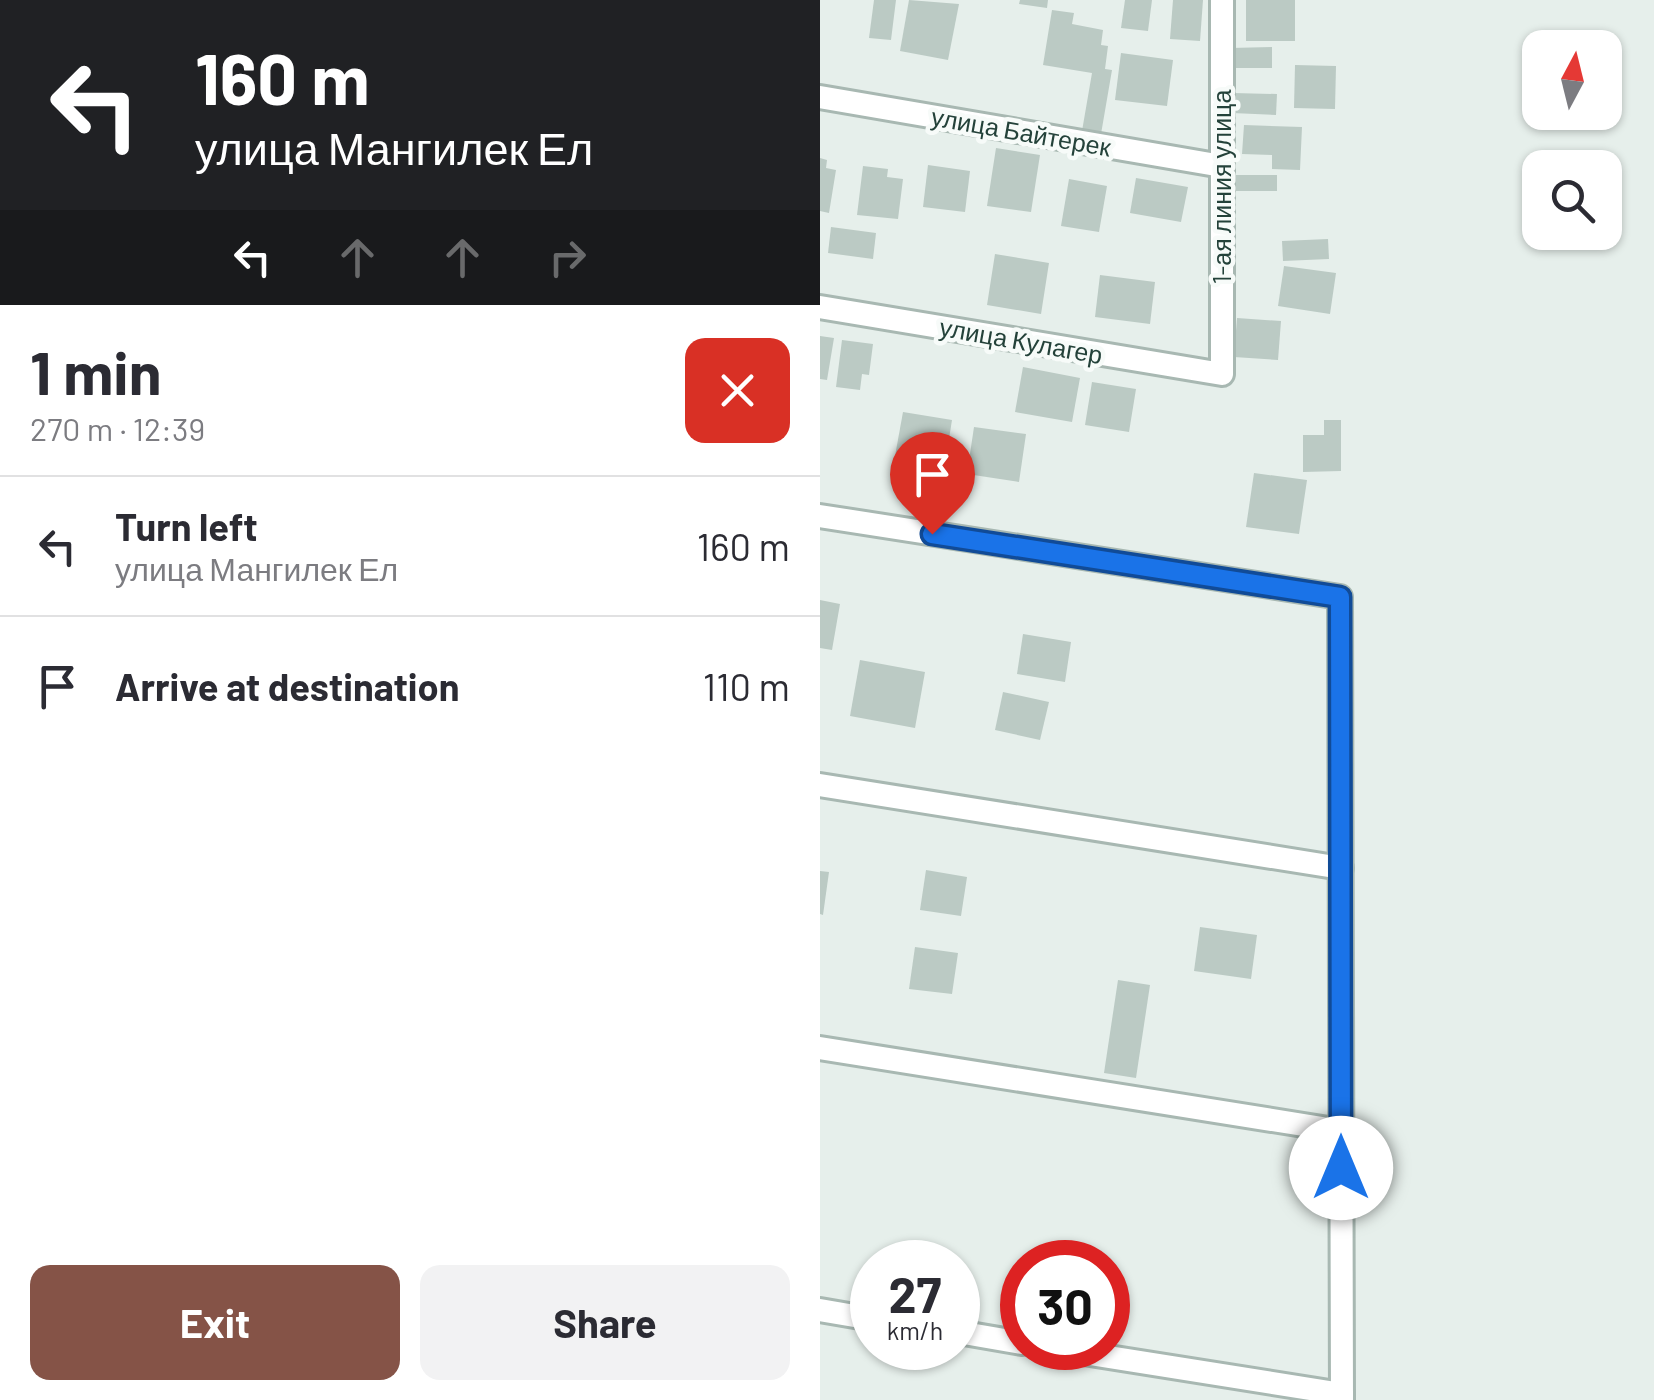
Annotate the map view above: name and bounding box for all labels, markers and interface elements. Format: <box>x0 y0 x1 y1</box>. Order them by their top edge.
north arrow <box>1522 30 1622 130</box>
map controls <box>1522 30 1622 250</box>
text: 160 m <box>195 35 370 119</box>
icon: left <box>30 40 160 170</box>
street label: 1-ая линия улица <box>1206 90 1236 284</box>
street label: улица Байтерек <box>929 100 1114 162</box>
text: улица Мангилек Ел <box>195 120 593 174</box>
button: search <box>1522 150 1622 250</box>
icon: left <box>225 230 280 285</box>
icon: ahead <box>330 230 385 285</box>
icon: ahead <box>435 230 490 285</box>
icon: right <box>540 230 595 285</box>
street label: улица Кулагер <box>937 311 1105 369</box>
text: 1 min <box>30 335 161 407</box>
button: close <box>685 338 790 443</box>
text: 270 m · 12:39 <box>30 409 205 447</box>
pin <box>890 432 975 535</box>
icon: arrive <box>905 447 960 502</box>
text: Turn left <box>115 503 258 549</box>
icon: left <box>30 519 85 574</box>
text: 160 m <box>697 523 790 569</box>
text: улица Мангилек Ел <box>115 549 398 587</box>
icon: arrive <box>30 659 85 714</box>
text: Arrive at destination <box>115 663 460 709</box>
text: 110 m <box>703 663 790 709</box>
position arrow <box>1289 1116 1393 1220</box>
speed limit sign: 30 <box>1000 1240 1130 1370</box>
text: 27 <box>889 1263 941 1323</box>
button: Exit <box>30 1265 400 1380</box>
button: Share <box>420 1265 790 1380</box>
text: km/h <box>887 1315 943 1345</box>

